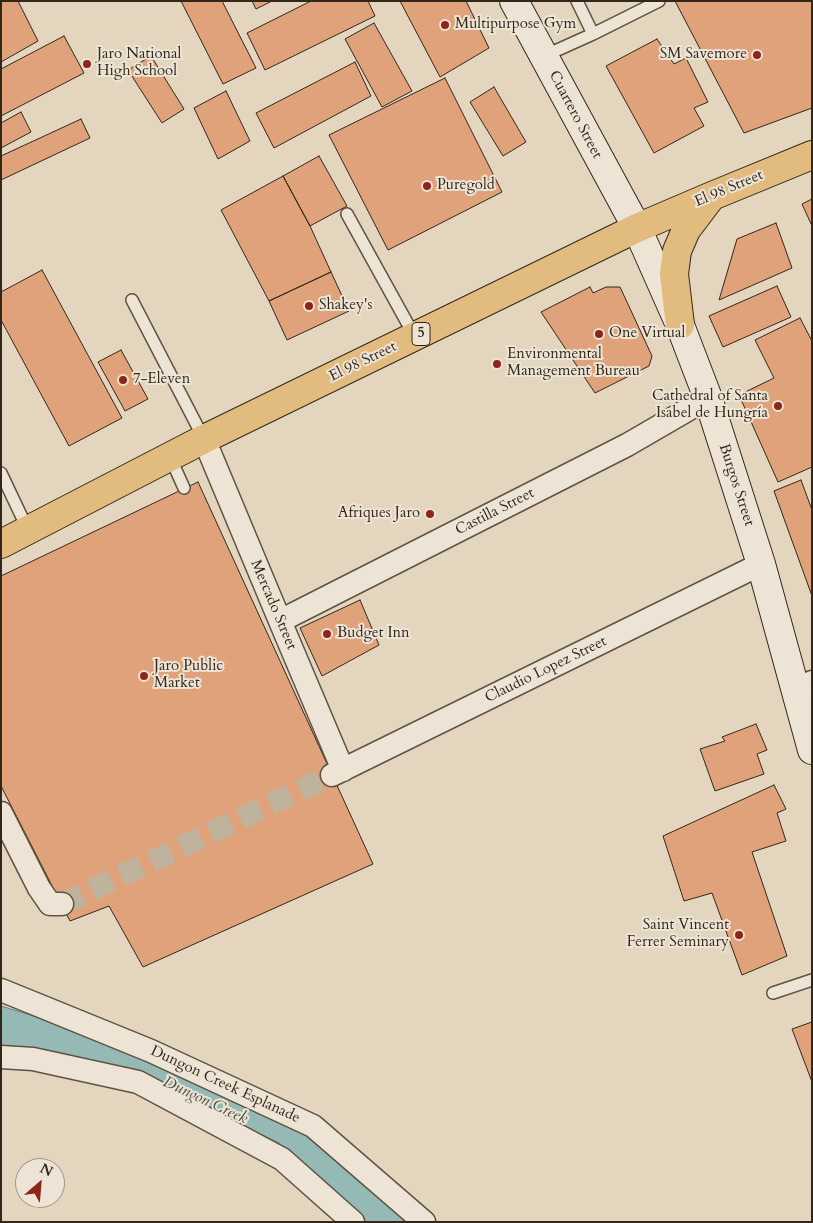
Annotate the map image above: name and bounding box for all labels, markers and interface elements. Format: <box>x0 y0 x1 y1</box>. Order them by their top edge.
place label: Multipurpose Gym <box>455 16 576 34</box>
marker: Multipurpose Gym <box>439 19 451 31</box>
place label: Jaro National High School <box>97 46 181 81</box>
place label: SM Savemore <box>660 46 747 64</box>
marker: SM Savemore <box>751 49 763 61</box>
marker: Jaro National High School <box>81 58 93 70</box>
street label: Cuartero Street <box>544 68 606 162</box>
street label: El 98 Street <box>692 167 766 211</box>
place label: Puregold <box>437 177 495 195</box>
marker: Puregold <box>421 180 433 192</box>
place label: Shakey's <box>319 297 372 315</box>
marker: Shakey's <box>303 300 315 312</box>
road number: 5 <box>412 322 430 346</box>
place label: One Virtual <box>609 325 685 343</box>
marker: One Virtual <box>593 328 605 340</box>
street label: El 98 Street <box>326 338 400 386</box>
place label: Environmental Management Bureau <box>507 346 640 381</box>
marker: Environmental Management Bureau <box>491 358 503 370</box>
place label: 7-Eleven <box>133 371 190 389</box>
marker: 7-Eleven <box>117 374 129 386</box>
place label: Cathedral of Santa Isabel de Hungría <box>652 388 768 423</box>
marker: Cathedral of Santa Isabel de Hungría <box>772 400 784 412</box>
street label: Burgos Street <box>714 442 758 528</box>
street label: Castilla Street <box>453 484 537 540</box>
place label: Afriques Jaro <box>338 505 420 523</box>
marker: Afriques Jaro <box>424 508 436 520</box>
street label: Mercado Street <box>246 557 300 653</box>
place label: Budget Inn <box>337 625 410 643</box>
marker: Budget Inn <box>321 628 333 640</box>
street label: Claudio Lopez Street <box>482 633 610 707</box>
place label: Jaro Public Market <box>154 658 223 693</box>
marker: Jaro Public Market <box>138 670 150 682</box>
place label: Saint Vincent Ferrer Seminary <box>627 917 729 952</box>
marker: Saint Vincent Ferrer Seminary <box>733 929 745 941</box>
street label: Dungon Creek Esplanade <box>147 1042 303 1128</box>
water label: Dungon Creek <box>159 1073 251 1129</box>
north arrow <box>15 1158 65 1208</box>
text: N <box>37 1159 56 1181</box>

